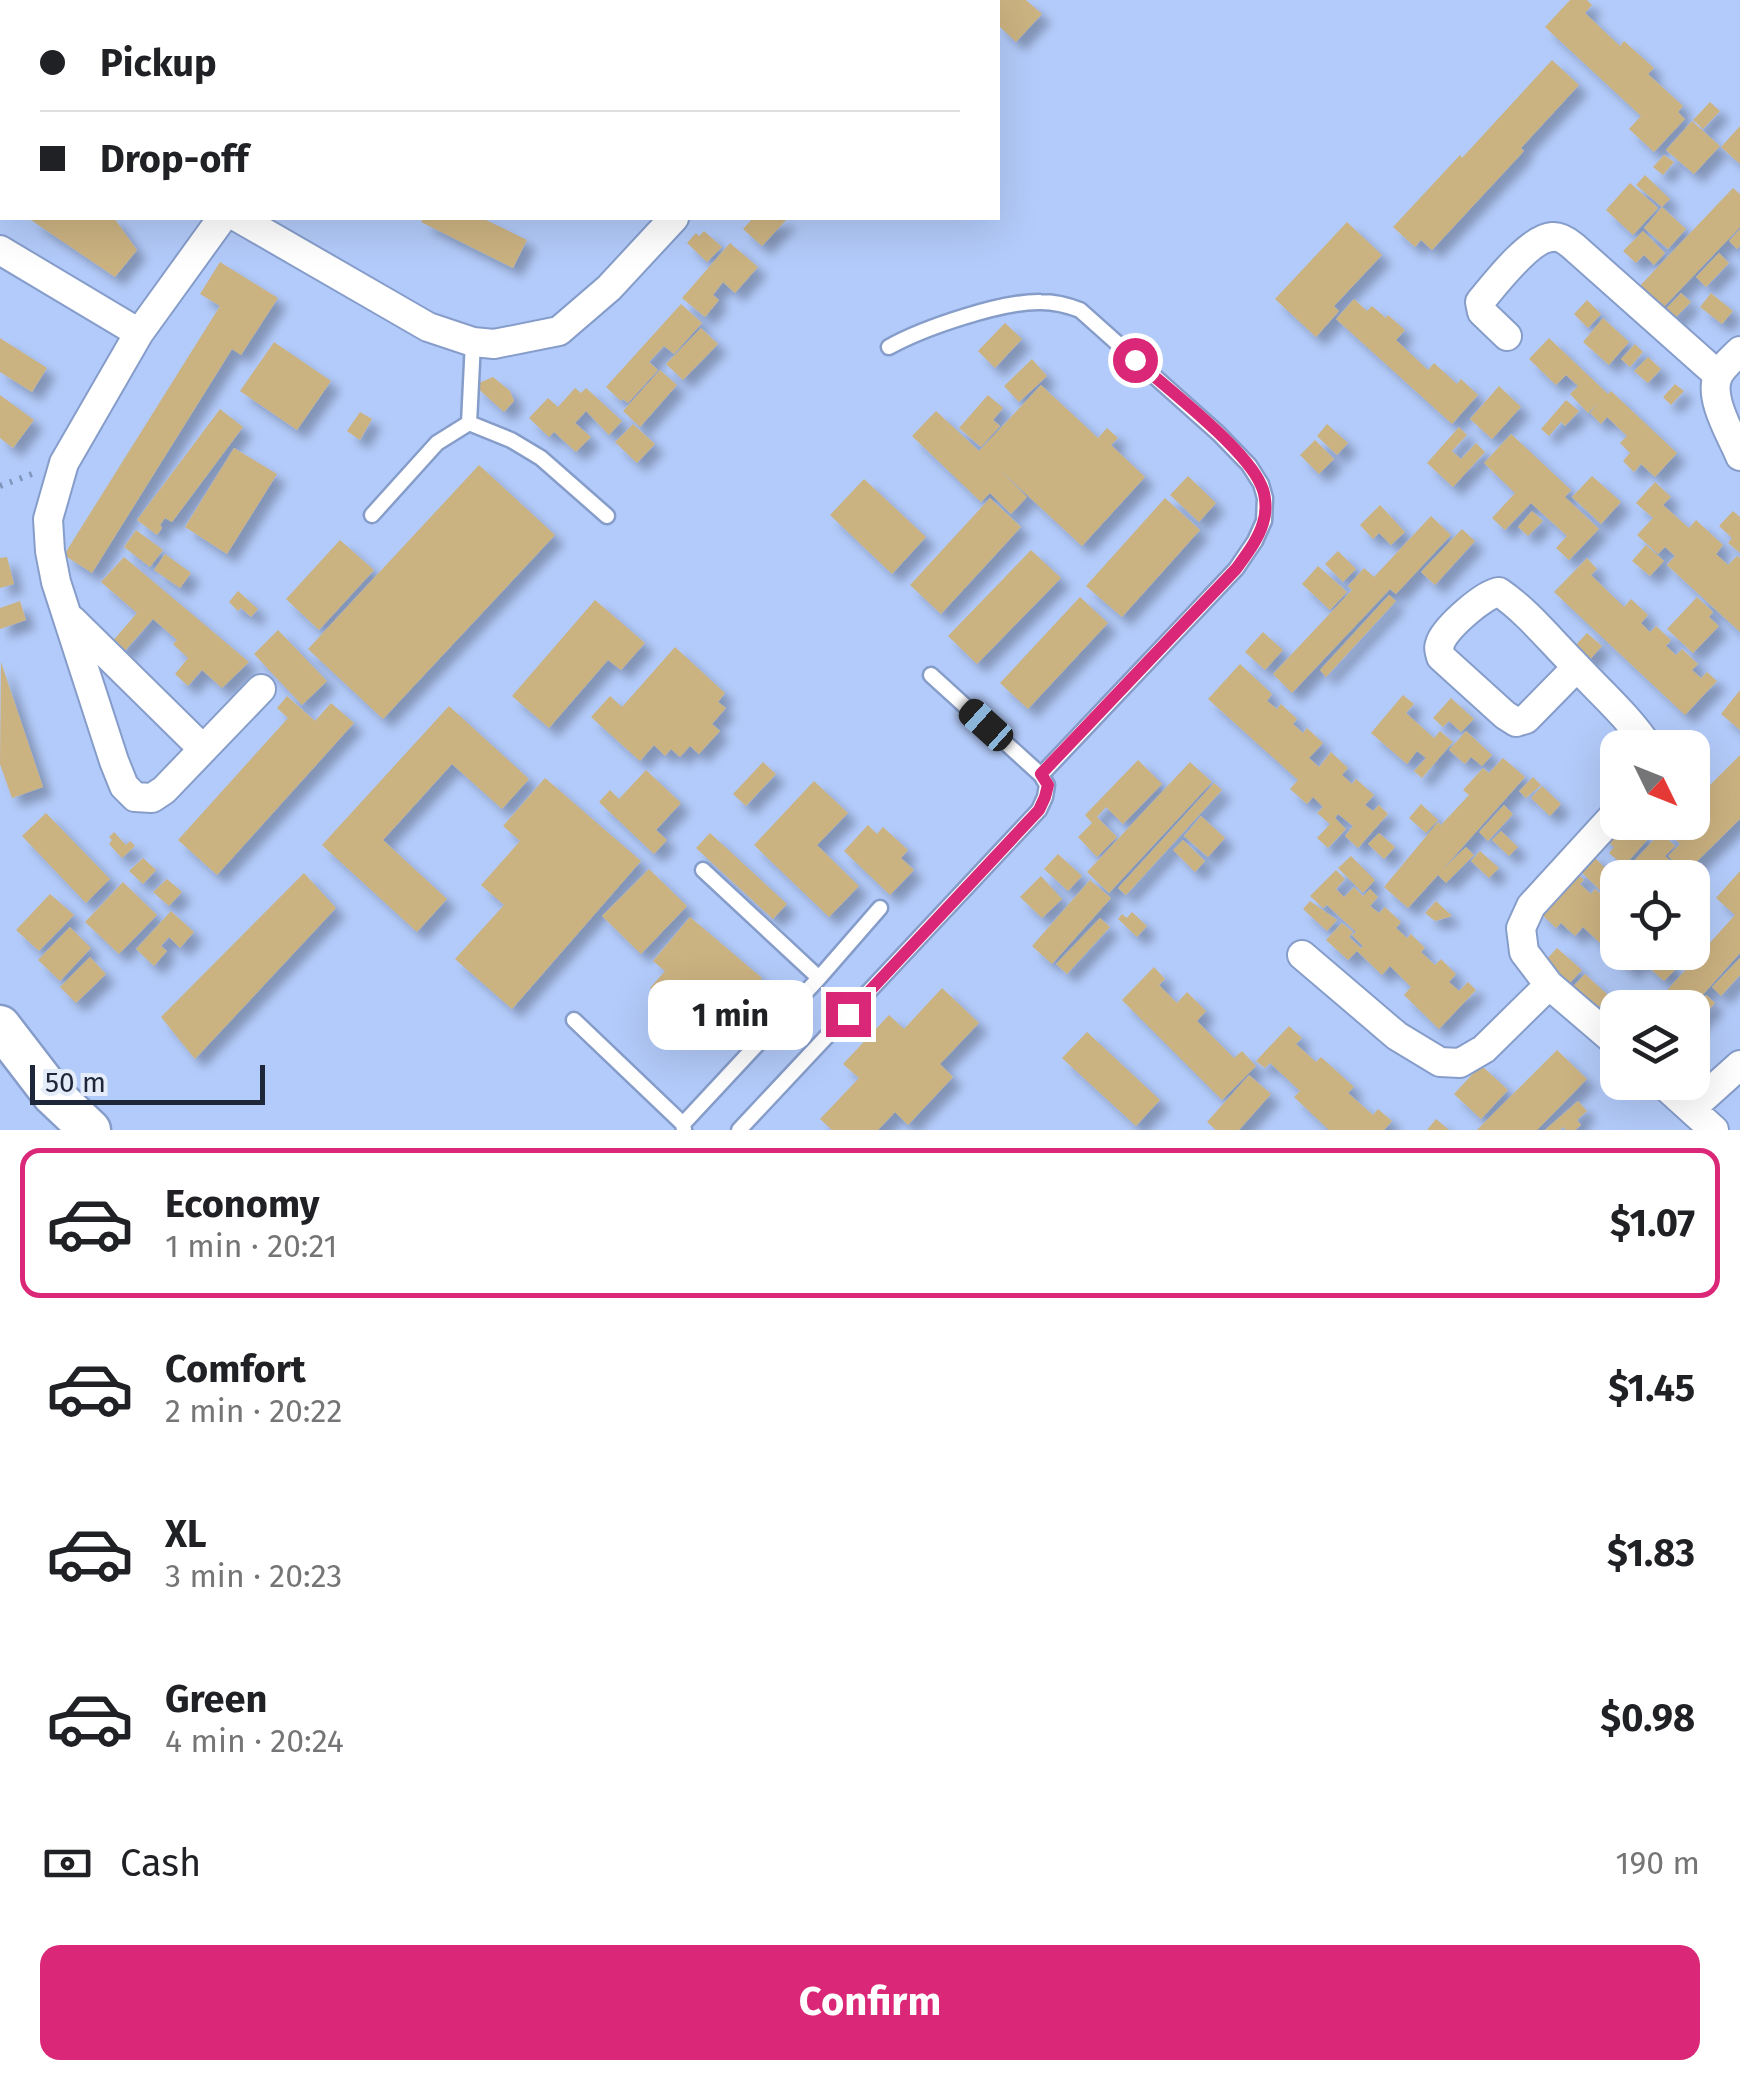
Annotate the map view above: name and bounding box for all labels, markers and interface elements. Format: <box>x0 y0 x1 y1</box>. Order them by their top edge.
text: Pickup <box>100 40 217 86</box>
text: Drop-off <box>100 136 248 182</box>
route start <box>1113 338 1158 383</box>
car <box>954 694 1018 756</box>
north arrow <box>1600 730 1710 840</box>
map controls <box>1600 730 1710 1100</box>
button: locate <box>1600 860 1710 970</box>
callout: 1 min <box>648 979 813 1049</box>
button: layers <box>1600 990 1710 1100</box>
route end <box>826 992 871 1037</box>
text: 1 min <box>692 996 769 1034</box>
scale bar <box>30 1060 265 1104</box>
text: 50 m <box>45 1066 106 1099</box>
icon: car <box>45 1178 135 1268</box>
text: Economy <box>165 1181 320 1227</box>
text: $1.07 <box>1610 1200 1695 1246</box>
text: 1 min · 20:21 <box>165 1227 337 1265</box>
icon: car <box>45 1343 135 1433</box>
text: Comfort <box>165 1346 306 1392</box>
text: $1.45 <box>1608 1365 1695 1411</box>
text: 2 min · 20:22 <box>165 1392 342 1430</box>
icon: car <box>45 1508 135 1598</box>
text: XL <box>165 1511 207 1557</box>
text: $1.83 <box>1607 1530 1695 1576</box>
text: 3 min · 20:23 <box>165 1557 342 1595</box>
icon: car <box>45 1673 135 1763</box>
text: Green <box>165 1676 268 1722</box>
text: $0.98 <box>1600 1695 1695 1741</box>
text: 4 min · 20:24 <box>165 1722 344 1760</box>
icon: cash <box>40 1836 95 1891</box>
text: Cash <box>120 1840 201 1886</box>
text: 190 m <box>1616 1844 1700 1882</box>
button: Confirm <box>40 1945 1700 2060</box>

